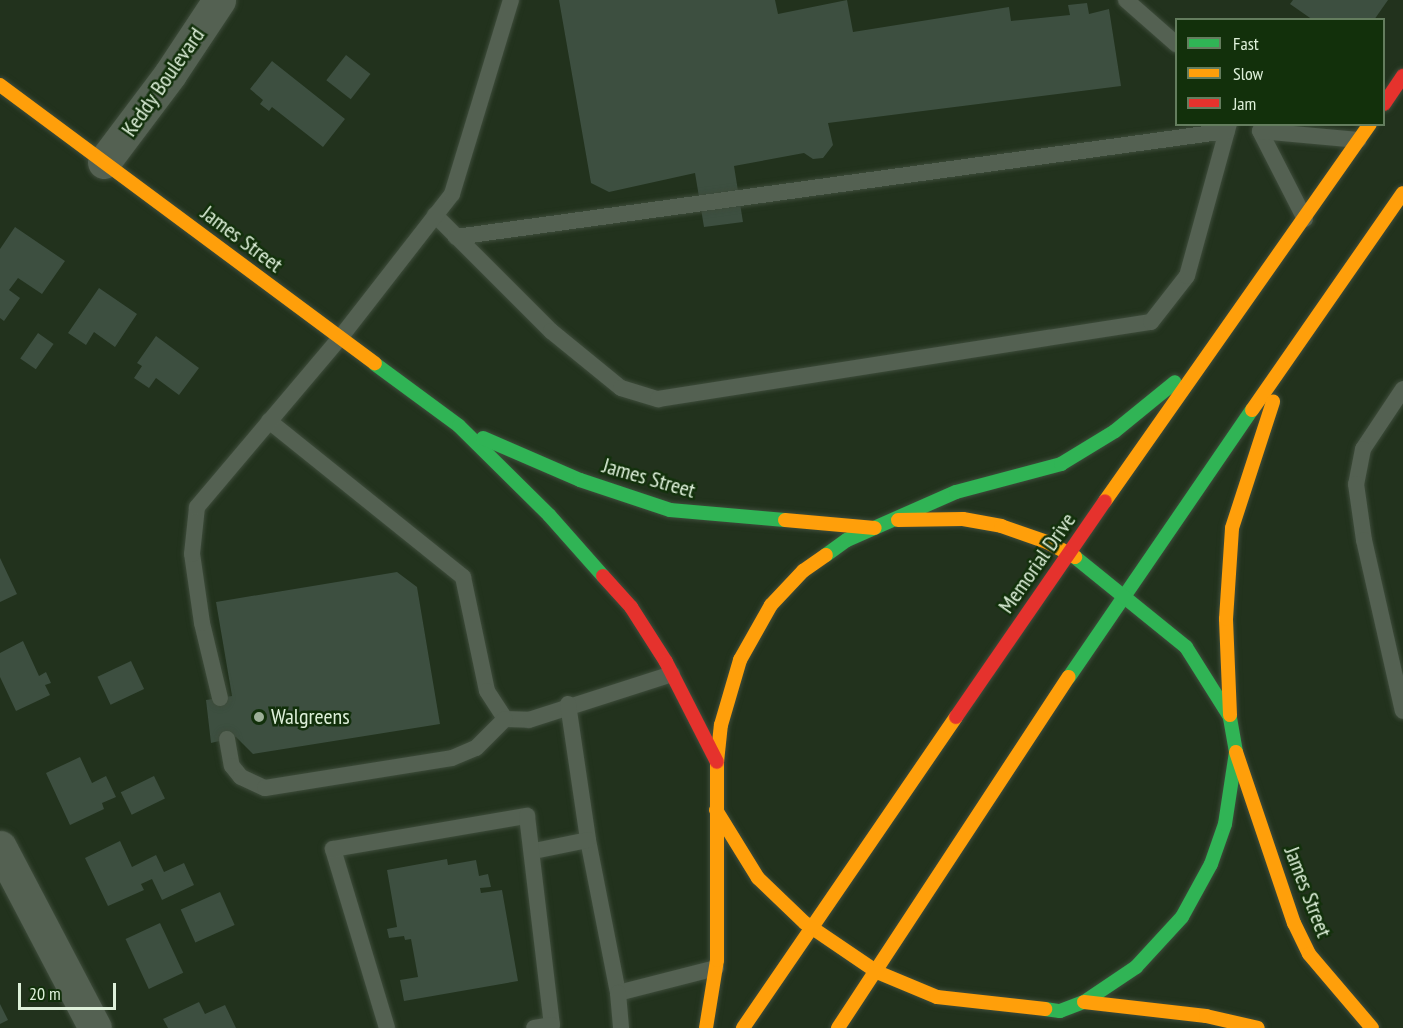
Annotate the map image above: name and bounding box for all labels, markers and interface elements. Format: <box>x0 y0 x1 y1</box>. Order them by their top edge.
legend <box>1175 18 1385 126</box>
street label: Keddy Boulevard <box>116 22 210 142</box>
text: Fast <box>1233 32 1259 55</box>
text: Slow <box>1233 62 1263 85</box>
text: Jam <box>1233 92 1256 115</box>
street label: James Street <box>196 200 288 278</box>
street label: James Street <box>600 452 698 504</box>
street label: Memorial Drive <box>993 508 1081 618</box>
place label: Walgreens <box>271 704 350 730</box>
marker: Walgreens <box>252 710 266 724</box>
street label: James Street <box>1279 843 1337 941</box>
scale bar <box>21 971 118 1009</box>
text: 20 m <box>29 982 61 1005</box>

